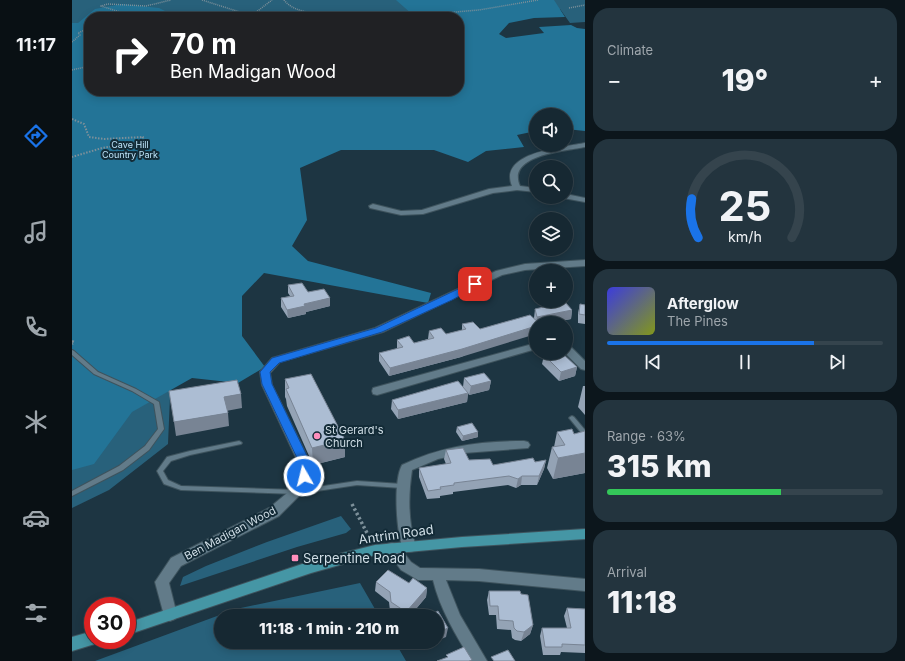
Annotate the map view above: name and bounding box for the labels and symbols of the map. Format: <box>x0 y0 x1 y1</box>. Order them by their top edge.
park label: Cave Hill Country Park <box>102 139 158 160</box>
pin <box>458 267 492 301</box>
place label: St Gerard's Church <box>325 423 384 450</box>
marker: St Gerard's Church <box>312 431 322 441</box>
position arrow <box>283 455 325 497</box>
street label: Ben Madigan Wood <box>182 503 278 563</box>
street label: Antrim Road <box>357 521 435 547</box>
place label: Serpentine Road <box>303 550 405 566</box>
marker: Serpentine Road <box>290 553 300 563</box>
speed limit sign: 30 <box>84 597 136 649</box>

